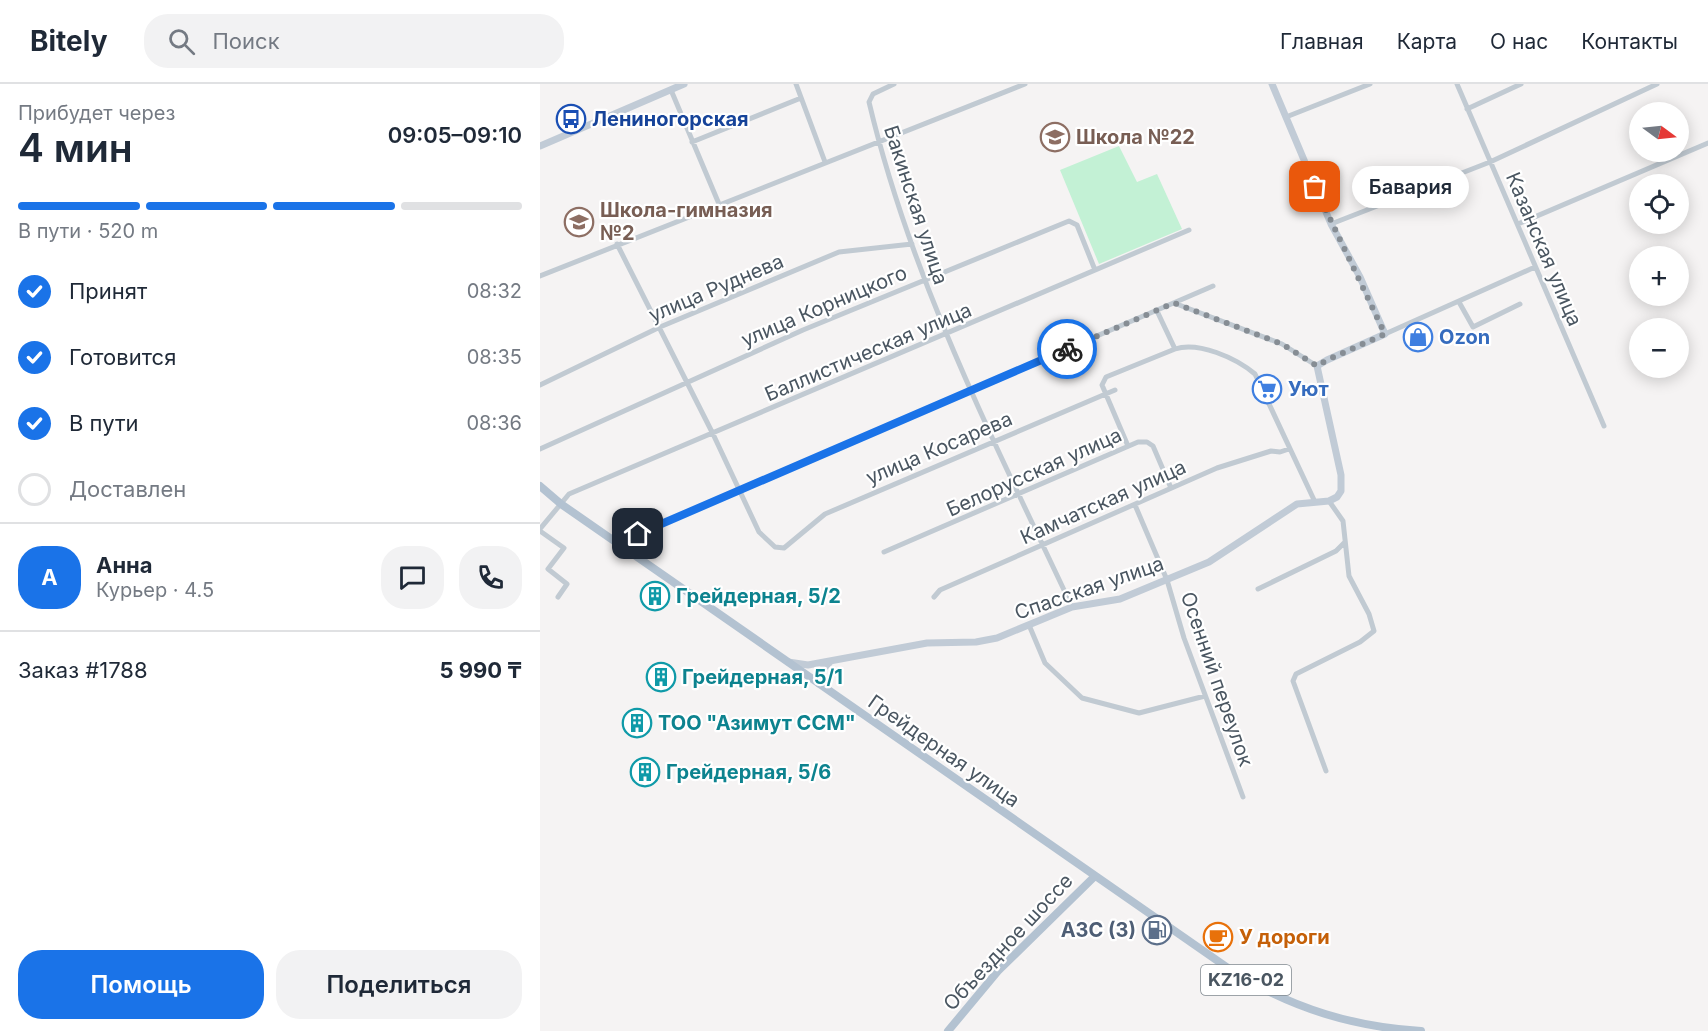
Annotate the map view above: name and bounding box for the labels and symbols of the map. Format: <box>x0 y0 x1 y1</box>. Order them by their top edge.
north arrow <box>1629 102 1689 162</box>
bus stop icon: Лениногорская <box>555 103 587 135</box>
place label: Лениногорская <box>592 107 749 131</box>
school or university icon: Школа №22 <box>1039 121 1071 153</box>
street label: Бакинская улица <box>879 123 953 287</box>
place label: Школа №22 <box>1076 125 1195 149</box>
pin <box>1289 161 1340 212</box>
callout: Бавария <box>1351 166 1468 208</box>
street label: Казанская улица <box>1501 169 1587 329</box>
place label: Школа-гимназия №2 <box>600 198 773 245</box>
school or university icon: Школа-гимназия №2 <box>563 206 595 238</box>
street label: улица Руднева <box>645 249 787 327</box>
street label: улица Корницкого <box>738 260 910 352</box>
street label: Баллистическая улица <box>761 298 975 406</box>
courier <box>1037 319 1097 379</box>
shop icon: Ozon <box>1402 321 1434 353</box>
place label: Ozon <box>1439 325 1490 349</box>
supermarket icon: Уют <box>1251 373 1283 405</box>
place label: Уют <box>1288 377 1329 401</box>
street label: улица Косарева <box>862 406 1016 490</box>
street label: Белорусская улица <box>943 423 1125 521</box>
street label: Камчатская улица <box>1016 455 1190 549</box>
pin <box>612 508 663 559</box>
street label: Спасская улица <box>1011 551 1167 625</box>
building icon: Грейдерная, 5/2 <box>639 580 671 612</box>
place label: Грейдерная, 5/2 <box>676 584 841 608</box>
street label: Осенний переулок <box>1176 589 1258 770</box>
building icon: Грейдерная, 5/1 <box>645 661 677 693</box>
place label: Грейдерная, 5/1 <box>682 665 843 689</box>
street label: Грейдерная улица <box>864 690 1024 812</box>
building icon: ТОО "Азимут ССМ" <box>621 707 653 739</box>
place label: ТОО "Азимут ССМ" <box>658 711 856 735</box>
building icon: Грейдерная, 5/6 <box>629 756 661 788</box>
place label: Грейдерная, 5/6 <box>666 760 831 784</box>
street label: Объездное шоссе <box>938 869 1078 1015</box>
fuel station icon: АЗС (3) <box>1141 914 1173 946</box>
place label: АЗС (3) <box>1061 918 1136 942</box>
cafe icon: У дороги <box>1202 921 1234 953</box>
place label: У дороги <box>1239 925 1330 949</box>
road number: KZ16-02 <box>1201 965 1291 995</box>

